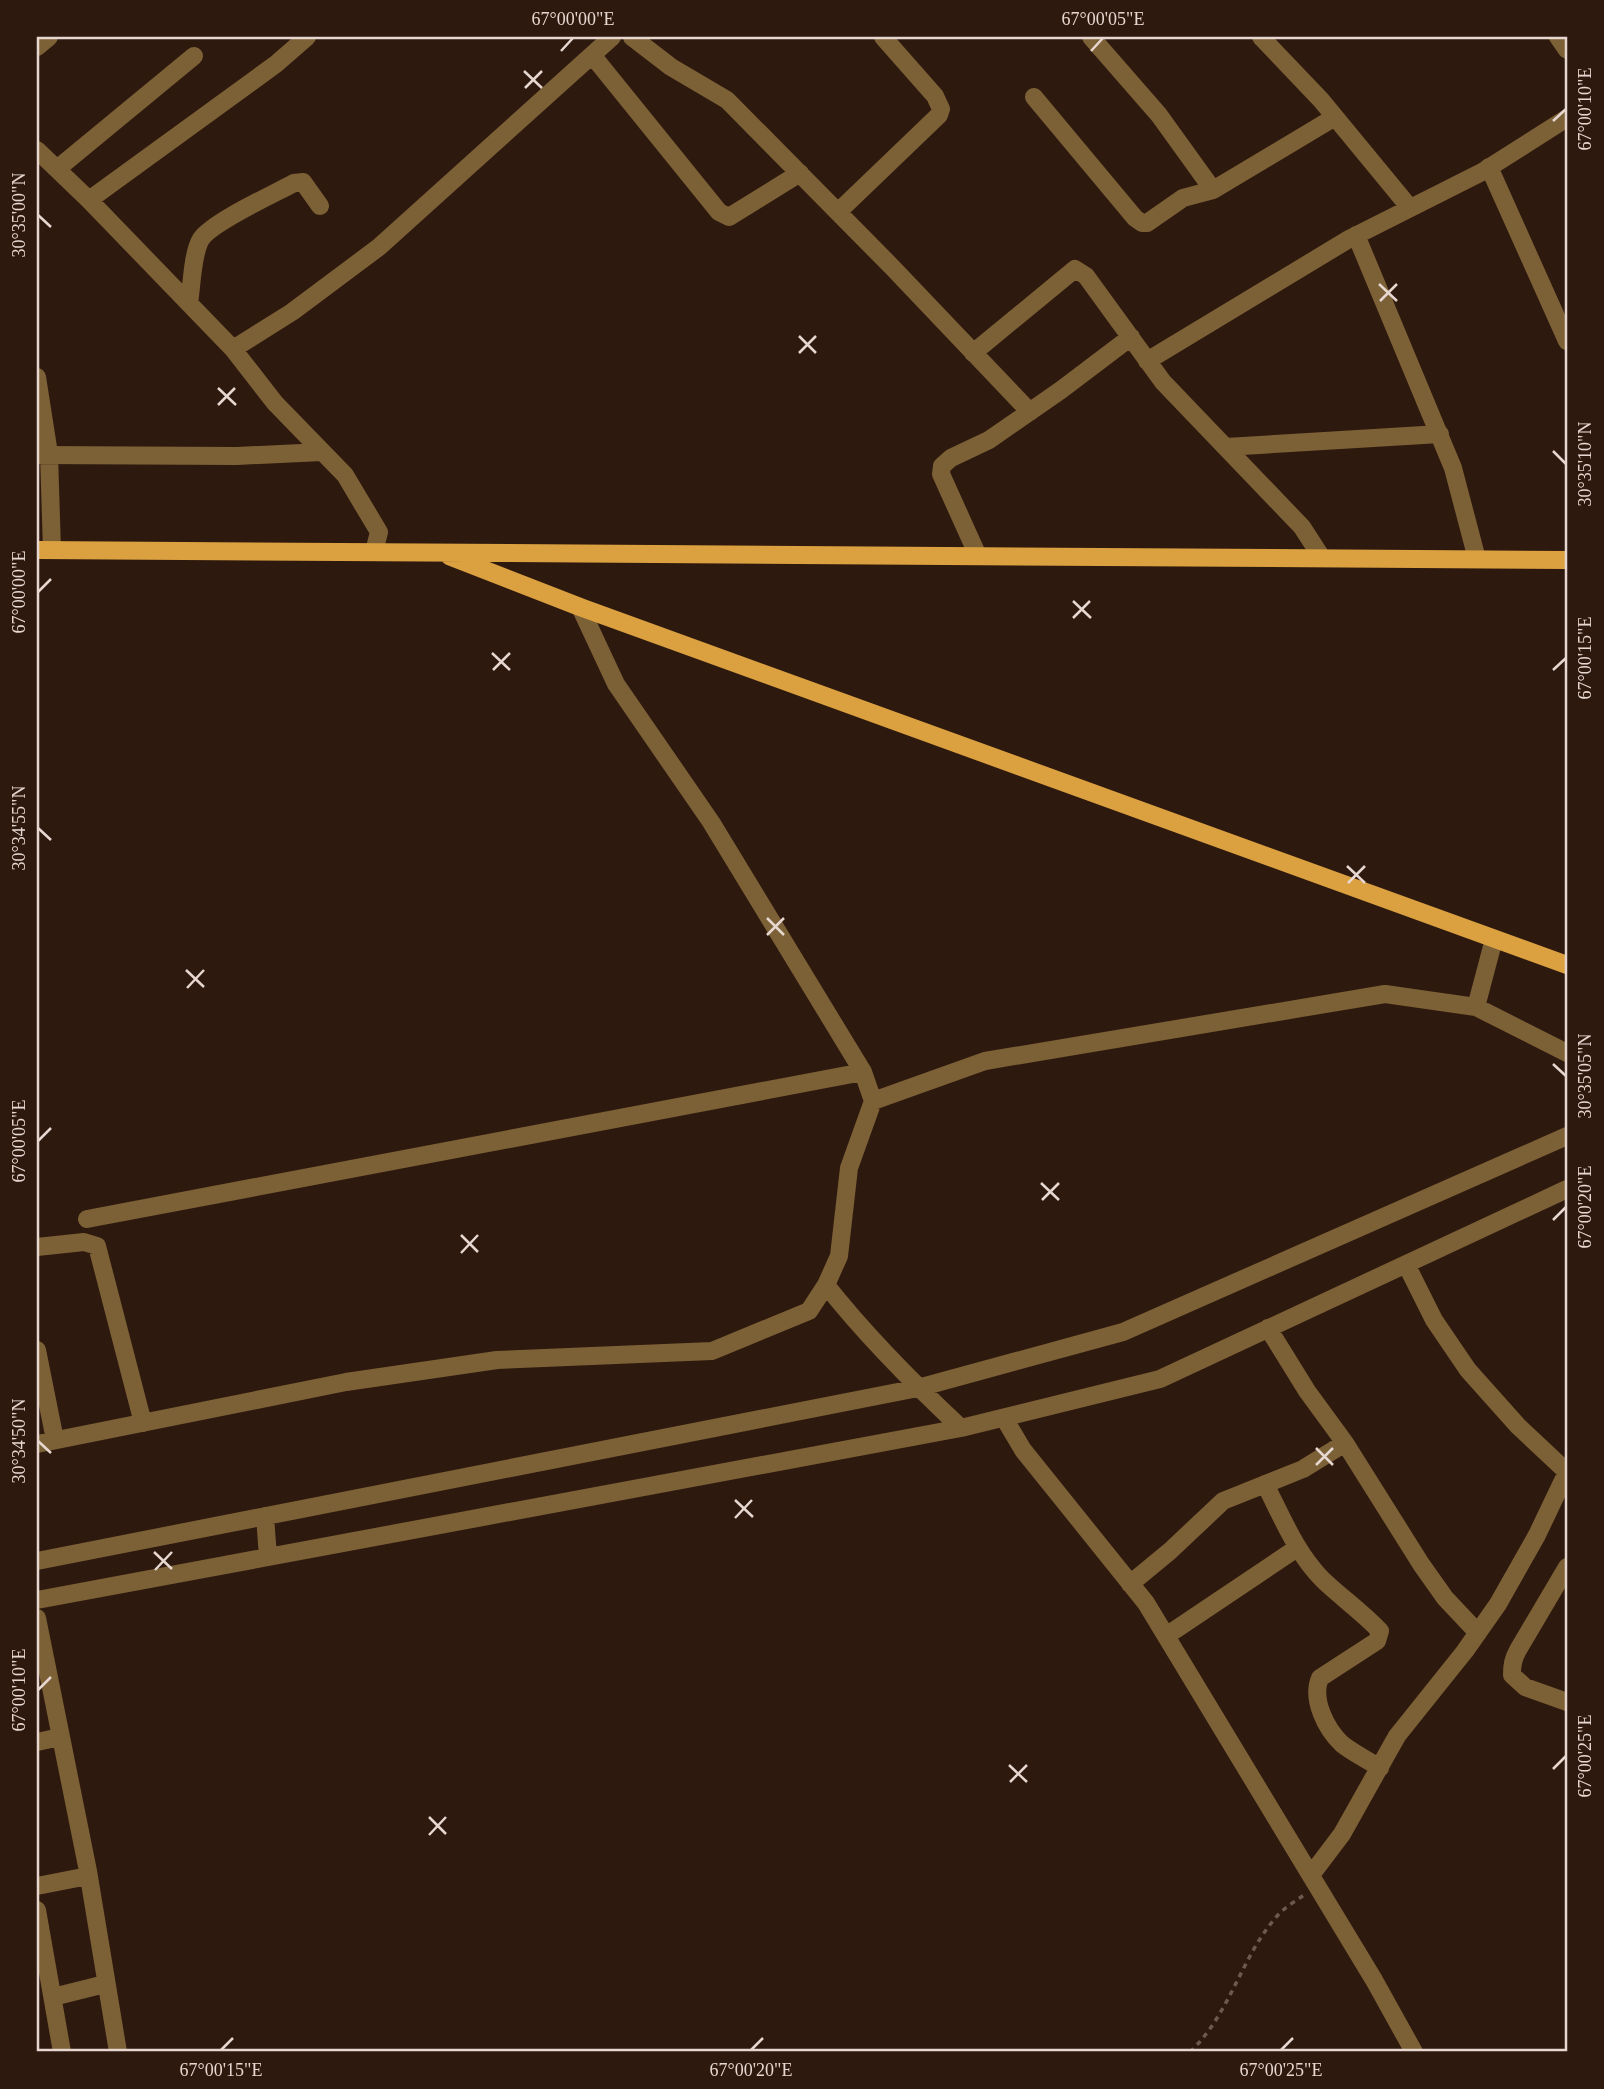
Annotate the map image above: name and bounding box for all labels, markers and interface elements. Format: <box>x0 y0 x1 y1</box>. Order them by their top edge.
text: 67°00'00"E <box>532 9 614 29</box>
text: 67°00'05"E <box>1062 9 1144 29</box>
text: 67°00'10"E <box>1575 68 1595 150</box>
text: 30°35'00"N <box>9 173 29 257</box>
text: 30°35'10"N <box>1575 422 1595 506</box>
text: 67°00'00"E <box>9 551 29 633</box>
text: 67°00'15"E <box>1575 617 1595 699</box>
text: 30°34'55"N <box>9 786 29 870</box>
text: 30°35'05"N <box>1575 1034 1595 1118</box>
text: 67°00'05"E <box>9 1100 29 1182</box>
text: 67°00'20"E <box>1575 1166 1595 1248</box>
text: 30°34'50"N <box>9 1399 29 1483</box>
text: 67°00'10"E <box>9 1649 29 1731</box>
text: 67°00'25"E <box>1575 1715 1595 1797</box>
text: 67°00'15"E <box>180 2060 262 2080</box>
text: 67°00'20"E <box>710 2060 792 2080</box>
text: 67°00'25"E <box>1240 2060 1322 2080</box>

